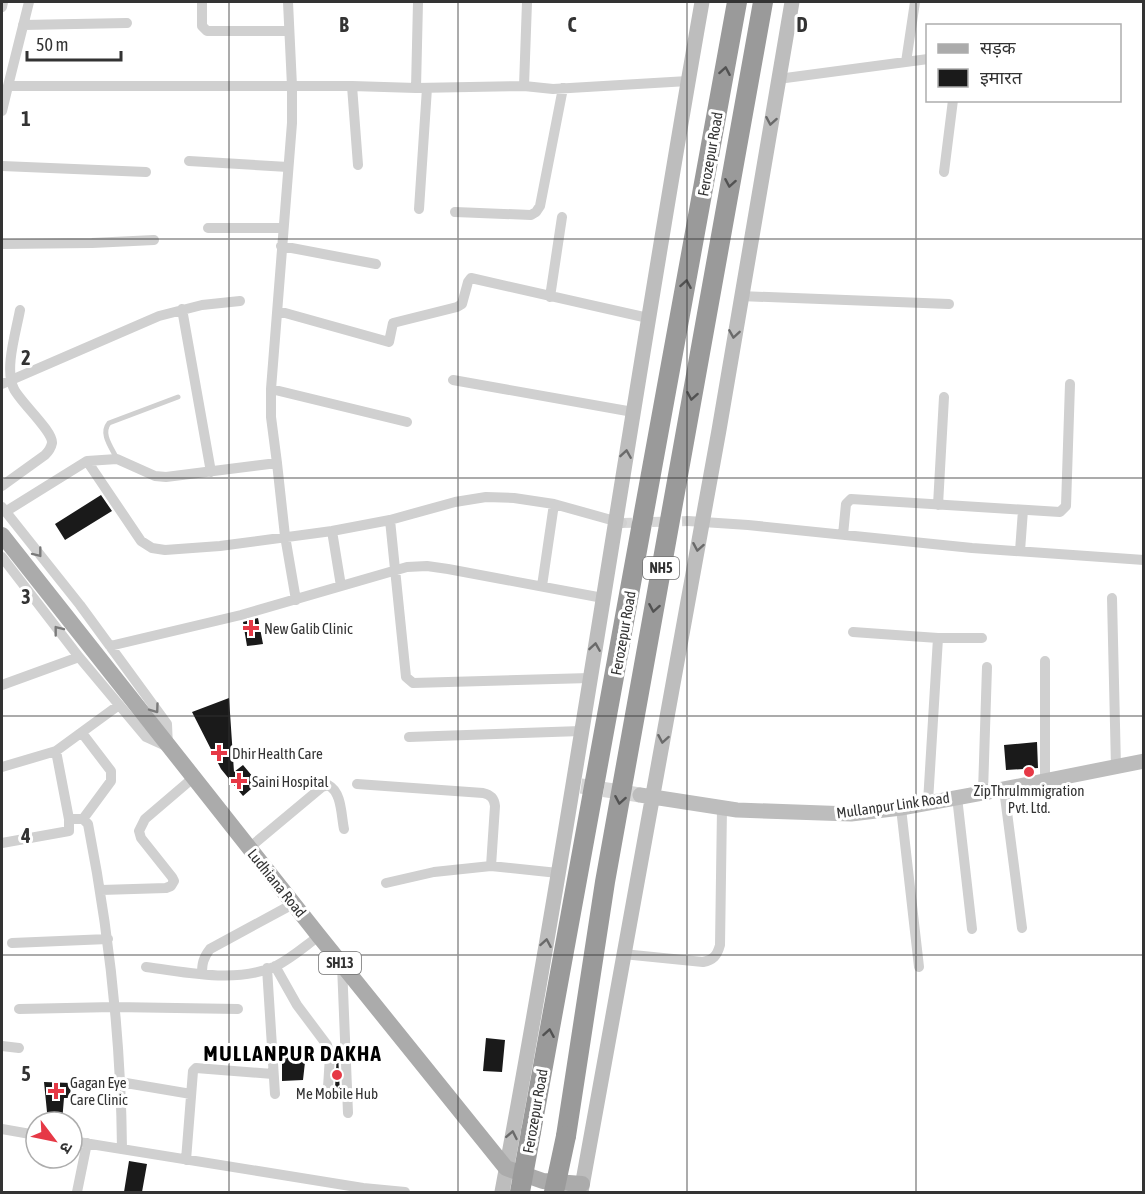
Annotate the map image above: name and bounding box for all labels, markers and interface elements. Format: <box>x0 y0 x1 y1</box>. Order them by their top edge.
text: B <box>339 13 349 36</box>
text: C <box>568 13 577 36</box>
text: D <box>796 13 808 36</box>
scale bar <box>27 24 122 62</box>
legend <box>926 24 1121 102</box>
text: 50 m <box>36 34 68 55</box>
text: सड़क <box>980 37 1017 58</box>
one-way arrow <box>718 67 730 76</box>
text: इमारत <box>980 67 1023 88</box>
text: 1 <box>21 107 31 130</box>
street label: Ferozepur Road <box>694 110 726 198</box>
one-way arrow <box>765 116 778 126</box>
one-way arrow <box>725 178 737 188</box>
one-way arrow <box>679 279 692 289</box>
one-way arrow <box>729 330 741 339</box>
text: 2 <box>21 346 31 369</box>
one-way arrow <box>686 390 699 400</box>
one-way arrow <box>620 450 632 459</box>
one-way arrow <box>692 542 705 552</box>
one-way arrow <box>30 546 41 557</box>
road number: NH5 <box>643 557 679 579</box>
text: 3 <box>21 585 31 608</box>
street label: Ferozepur Road <box>607 589 639 677</box>
one-way arrow <box>648 603 661 613</box>
marker: New Galib Clinic <box>242 619 260 637</box>
place label: New Galib Clinic <box>264 620 353 637</box>
one-way arrow <box>54 625 65 636</box>
one-way arrow <box>588 642 601 652</box>
one-way arrow <box>148 702 159 713</box>
one-way arrow <box>657 734 669 743</box>
marker: Dhir Health Care <box>210 744 228 762</box>
place label: Dhir Health Care <box>232 745 323 762</box>
marker: ZipThruImmigration Pvt. Ltd. <box>1022 765 1036 779</box>
marker: Saini Hospital <box>230 772 248 790</box>
place label: Saini Hospital <box>252 773 328 790</box>
place label: ZipThruImmigration Pvt. Ltd. <box>973 782 1085 816</box>
street label: Mullanpur Link Road <box>835 789 951 821</box>
one-way arrow <box>614 795 627 805</box>
text: 4 <box>20 824 31 847</box>
street label: Ludhiana Road <box>244 845 310 921</box>
one-way arrow <box>539 938 552 948</box>
road number: SH13 <box>319 952 361 974</box>
one-way arrow <box>542 1029 555 1039</box>
district label: MULLANPUR DAKHA <box>204 1041 382 1065</box>
text: 5 <box>21 1062 31 1085</box>
street label: Ferozepur Road <box>519 1067 551 1155</box>
marker: Me Mobile Hub <box>330 1068 344 1082</box>
place label: Gagan Eye Care Clinic <box>70 1074 128 1108</box>
marker: Gagan Eye Care Clinic <box>47 1082 65 1100</box>
place label: Me Mobile Hub <box>296 1085 378 1102</box>
north arrow <box>24 1110 84 1170</box>
one-way arrow <box>506 1130 518 1140</box>
text: उ <box>56 1139 77 1157</box>

